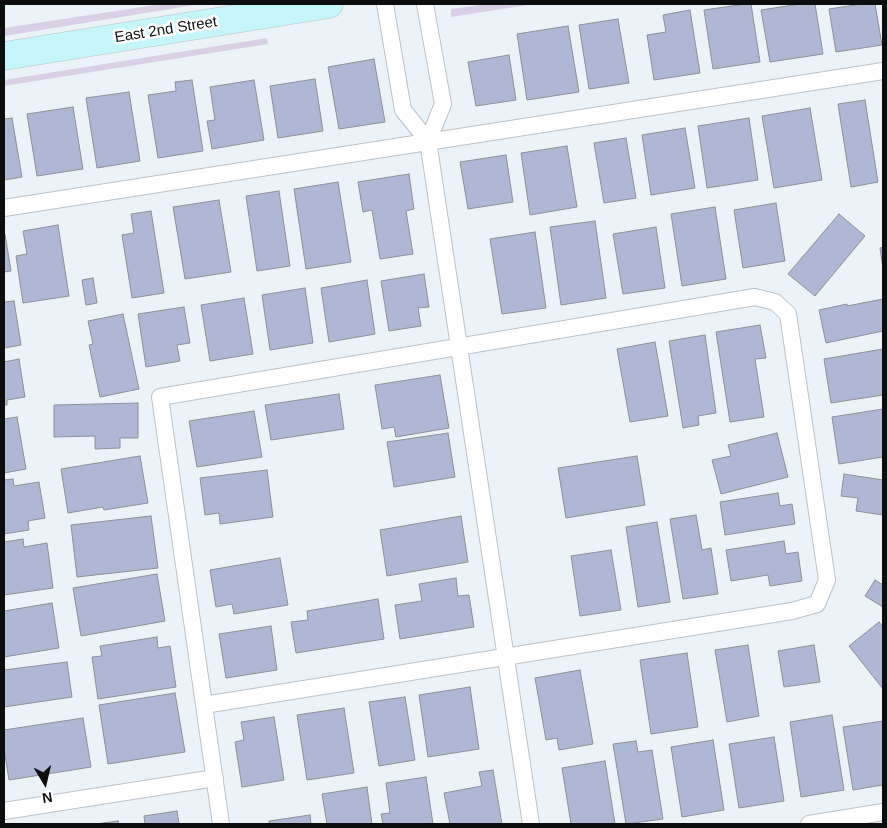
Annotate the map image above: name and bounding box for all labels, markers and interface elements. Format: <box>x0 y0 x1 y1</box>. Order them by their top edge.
street label: East 2nd Street <box>114 13 218 47</box>
north arrow <box>20 758 70 808</box>
text: N <box>41 789 54 807</box>

